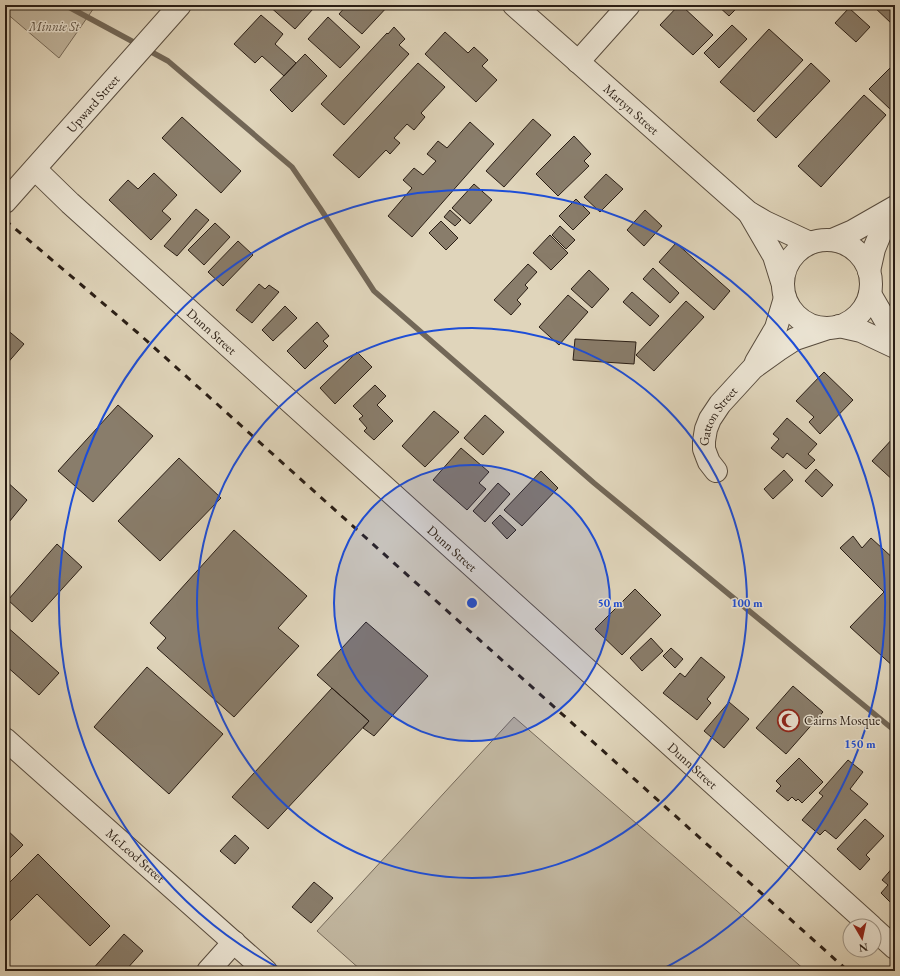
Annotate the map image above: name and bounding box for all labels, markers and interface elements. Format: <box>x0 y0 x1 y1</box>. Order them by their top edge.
park label: Minnie St <box>28 18 80 35</box>
street label: Upward Street <box>62 71 123 136</box>
street label: Martyn Street <box>600 80 663 138</box>
street label: Dunn Street <box>183 304 241 358</box>
street label: Gatton Street <box>696 382 741 446</box>
street label: Dunn Street <box>424 521 481 575</box>
text: 50 m <box>597 595 623 611</box>
text: 100 m <box>731 595 763 611</box>
centre of rings <box>465 596 479 610</box>
mosque icon: Cairns Mosque <box>776 707 802 733</box>
place label: Cairns Mosque <box>804 712 880 729</box>
text: 150 m <box>844 736 876 752</box>
street label: Dunn Street <box>664 738 722 792</box>
street label: McLeod Street <box>103 824 169 886</box>
north arrow <box>842 918 882 958</box>
text: N <box>858 940 869 956</box>

